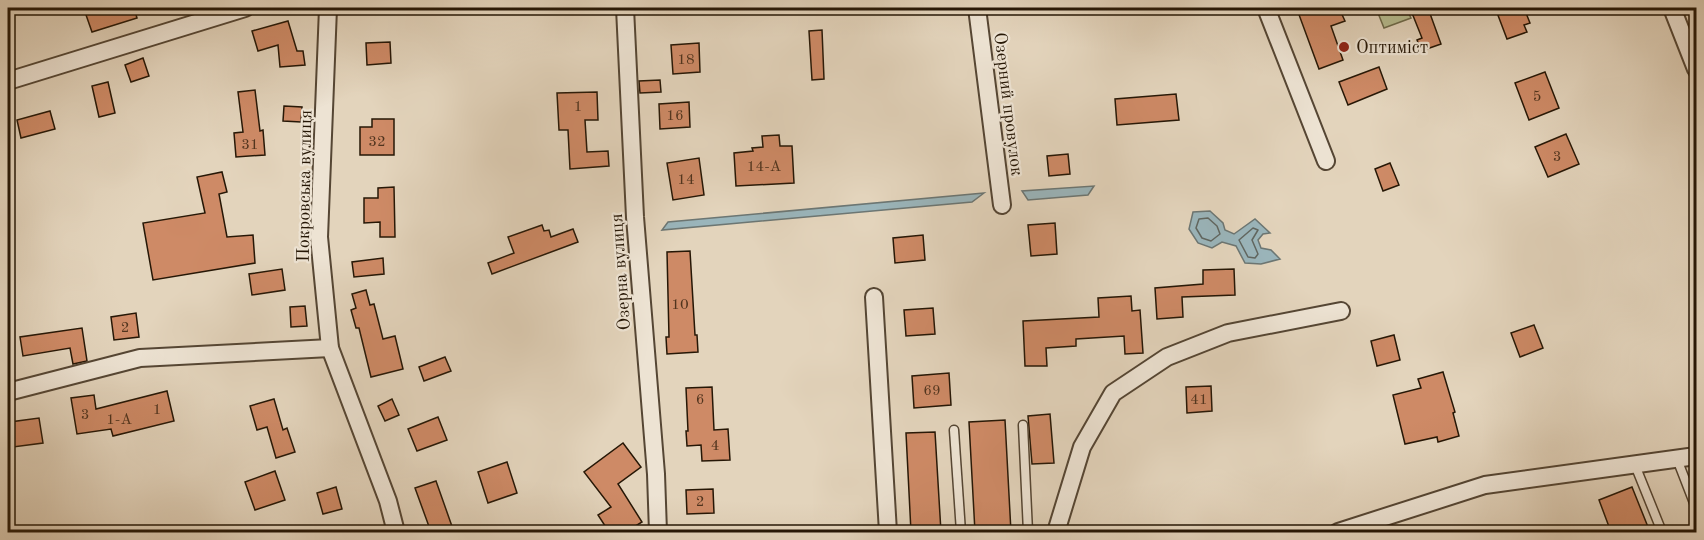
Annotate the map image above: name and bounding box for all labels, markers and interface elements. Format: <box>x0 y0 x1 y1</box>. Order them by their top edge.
street label: Озерний провулок <box>990 31 1026 177</box>
place label: Оптиміст <box>1356 39 1428 57</box>
marker: Оптиміст <box>1337 40 1351 54</box>
house number: 18 <box>677 53 695 68</box>
house number: 5 <box>1533 90 1541 105</box>
house number: 1 <box>574 100 582 115</box>
house number: 16 <box>666 109 684 124</box>
street label: Покровська вулиця <box>295 110 315 262</box>
house number: 32 <box>368 135 386 150</box>
house number: 31 <box>241 138 259 153</box>
house number: 3 <box>1553 150 1561 165</box>
house number: 14-А <box>747 160 782 175</box>
house number: 14 <box>677 173 695 188</box>
street label: Озерна вулиця <box>608 213 634 331</box>
house number: 10 <box>671 298 689 313</box>
house number: 2 <box>121 321 129 336</box>
house number: 69 <box>923 384 941 399</box>
house number: 6 <box>696 393 704 408</box>
house number: 41 <box>1190 393 1208 408</box>
house number: 1 <box>153 403 161 418</box>
house number: 3 <box>81 408 89 423</box>
house number: 1-А <box>106 413 132 428</box>
house number: 4 <box>711 439 719 454</box>
house number: 2 <box>696 495 704 510</box>

